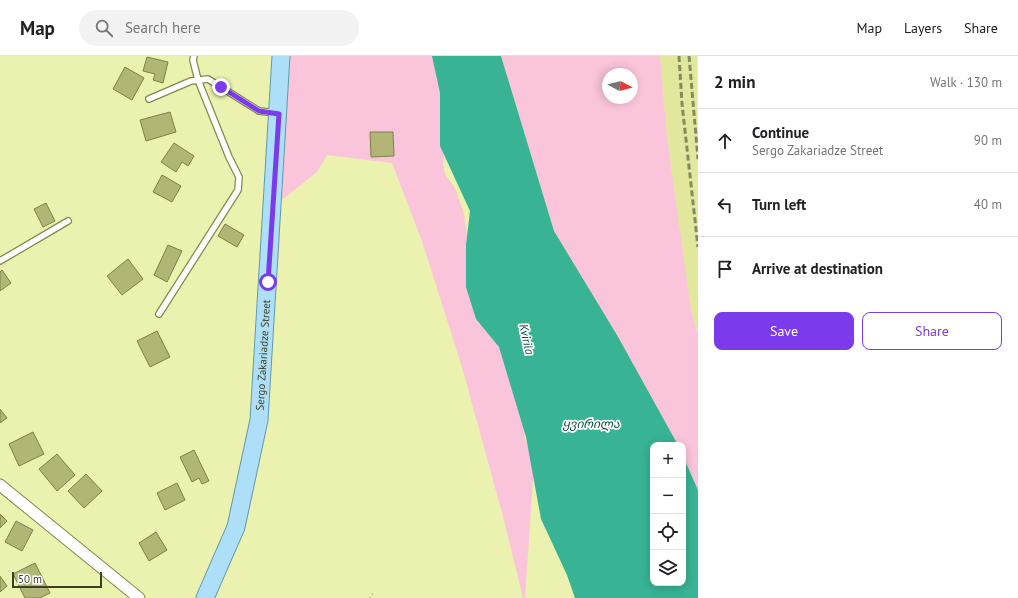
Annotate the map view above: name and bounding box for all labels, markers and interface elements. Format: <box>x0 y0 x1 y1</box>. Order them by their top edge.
search box <box>79 10 359 46</box>
text: Map <box>20 16 55 40</box>
icon: search <box>93 17 115 39</box>
text: Search here <box>125 18 201 37</box>
text: Map <box>856 19 882 37</box>
text: Layers <box>904 19 942 37</box>
text: Share <box>964 19 998 37</box>
north arrow <box>602 68 638 104</box>
text: 2 min <box>714 71 755 93</box>
text: Walk · 130 m <box>930 74 1002 91</box>
route end <box>212 78 230 96</box>
text: Continue <box>752 123 809 142</box>
icon: ahead <box>714 130 736 152</box>
text: 90 m <box>974 132 1002 149</box>
text: Sergo Zakariadze Street <box>752 142 883 159</box>
icon: left <box>714 194 736 216</box>
text: Turn left <box>752 195 806 214</box>
text: 40 m <box>974 196 1002 213</box>
icon: arrive <box>714 258 736 280</box>
text: Arrive at destination <box>752 259 883 278</box>
route start <box>259 273 277 291</box>
street label: Sergo Zakariadze Street <box>253 299 273 411</box>
button: Save <box>714 312 854 350</box>
button: Share <box>862 312 1002 350</box>
water label: Kvirila <box>516 322 538 356</box>
water label: ყვირილა <box>562 416 620 431</box>
map controls <box>650 442 686 586</box>
button: + <box>650 442 686 478</box>
button: − <box>650 478 686 514</box>
button: locate <box>650 514 686 550</box>
button: layers <box>650 550 686 586</box>
scale bar <box>12 570 102 589</box>
text: 50 m <box>18 572 42 586</box>

